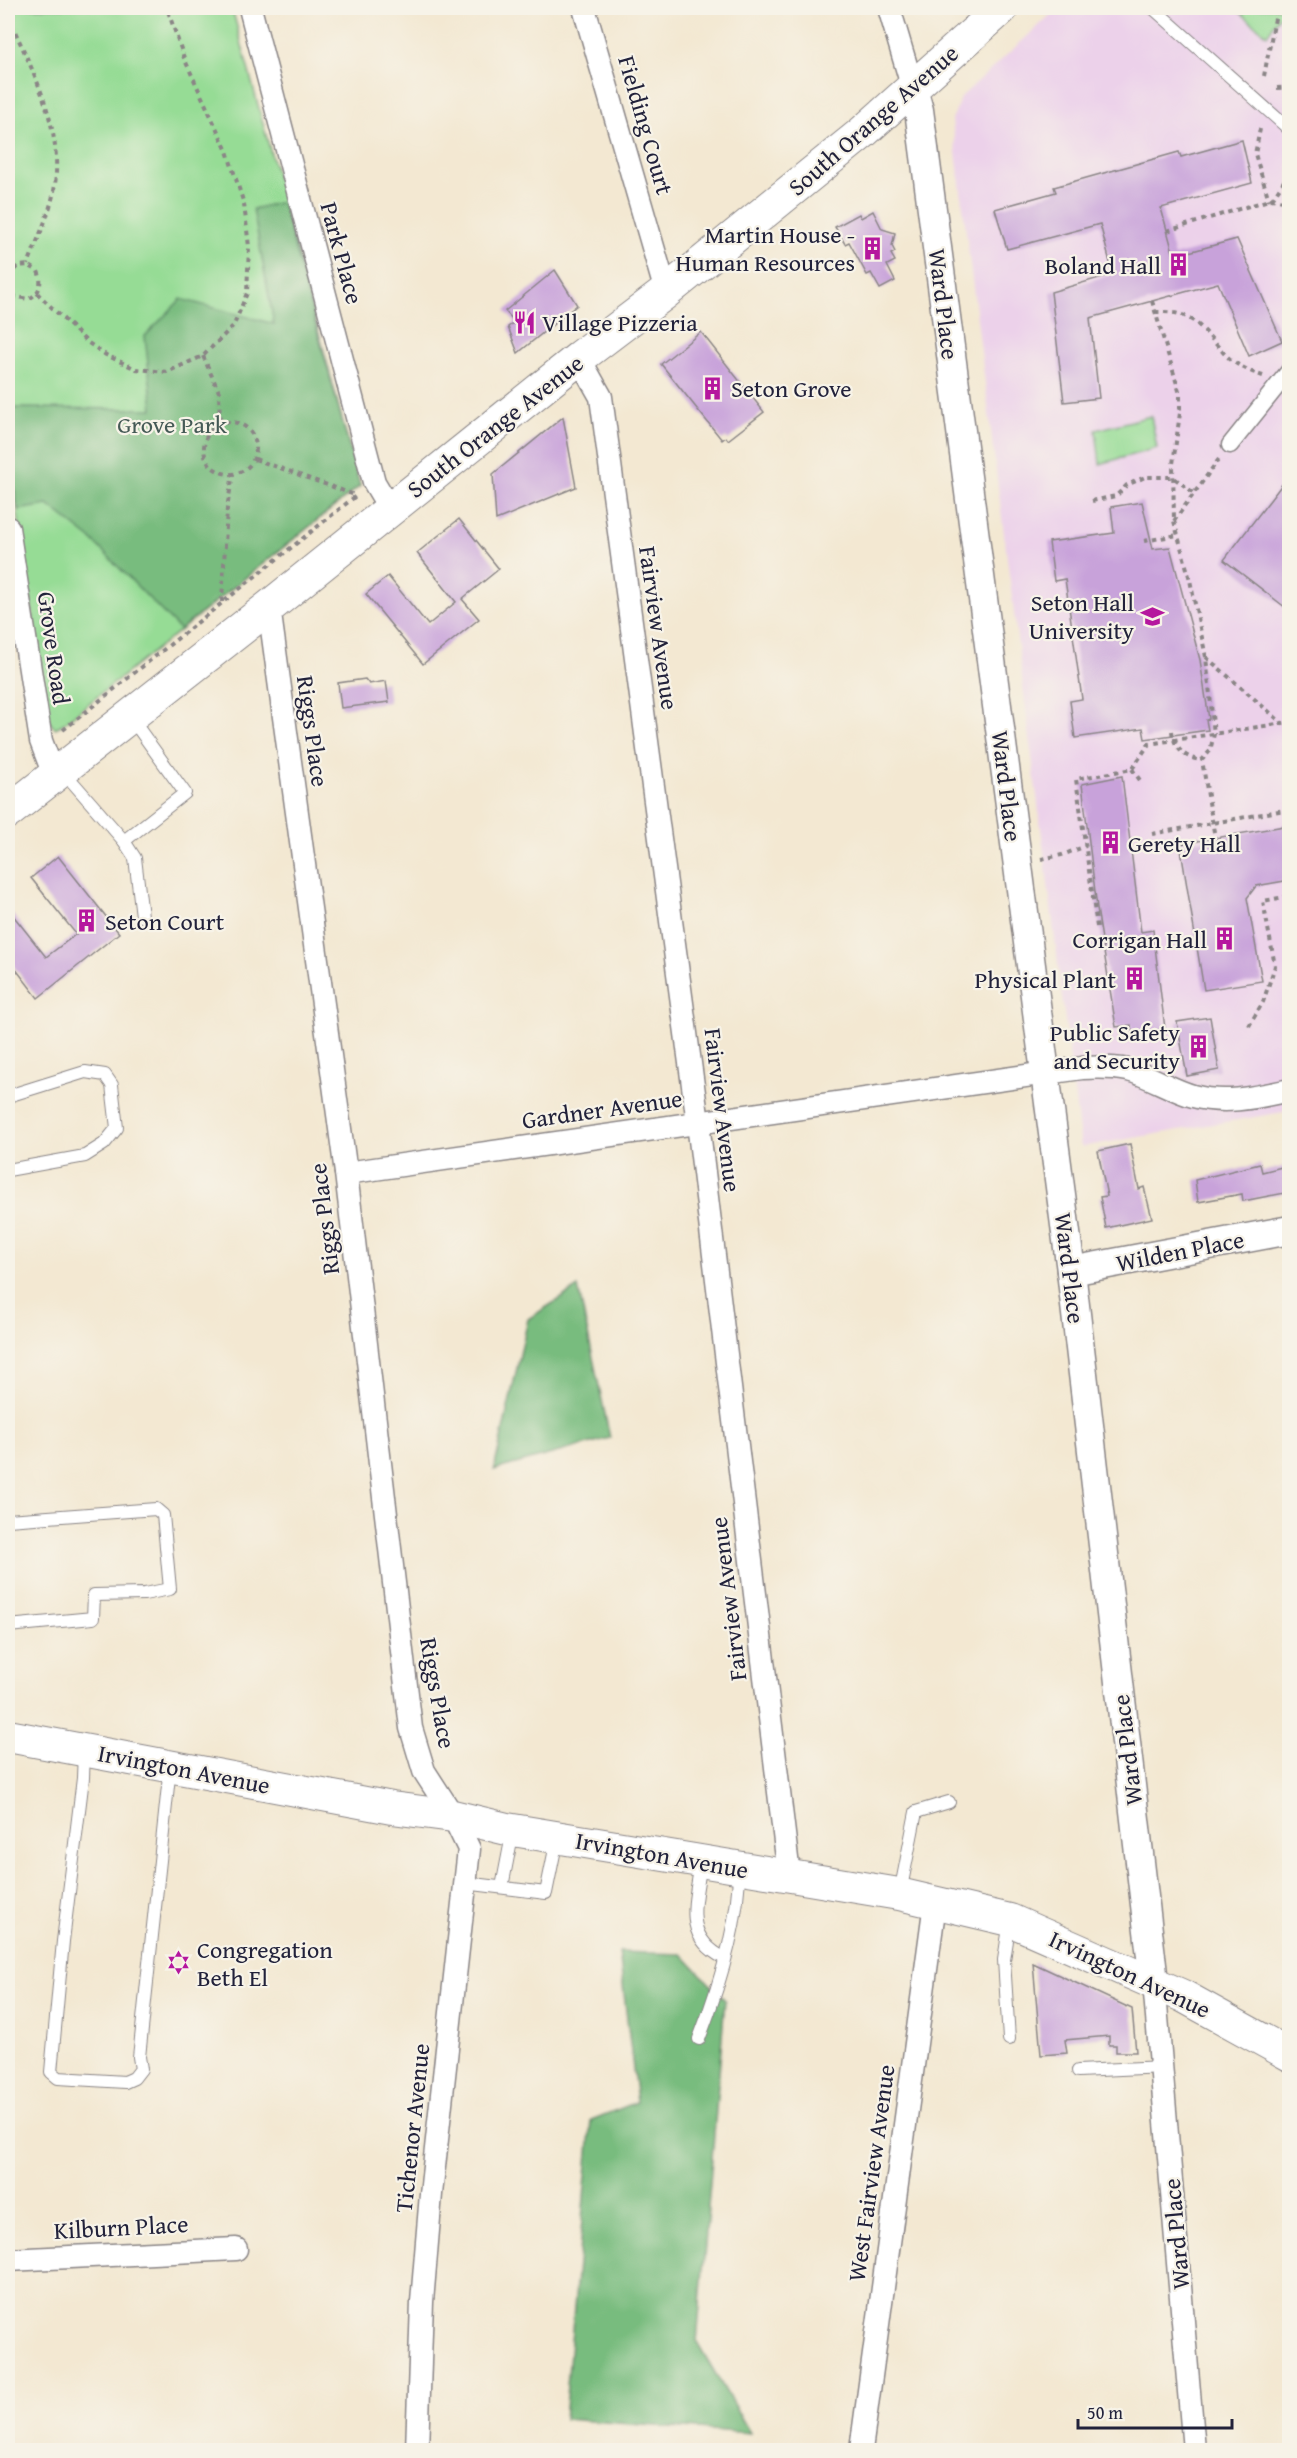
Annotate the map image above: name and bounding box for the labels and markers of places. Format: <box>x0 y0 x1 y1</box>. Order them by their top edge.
place label: Martin House - Human Resources <box>676 217 855 280</box>
building icon: Martin House - Human Resources <box>860 235 886 261</box>
place label: Boland Hall <box>1045 248 1161 283</box>
building icon: Boland Hall <box>1166 252 1192 278</box>
place label: Village Pizzeria <box>542 305 698 340</box>
restaurant icon: Village Pizzeria <box>511 309 537 335</box>
place label: Seton Grove <box>731 371 852 406</box>
building icon: Seton Grove <box>700 375 726 401</box>
place label: Seton Hall University <box>1029 585 1134 648</box>
school or university icon: Seton Hall University <box>1139 603 1165 629</box>
place label: Gerety Hall <box>1128 826 1241 861</box>
building icon: Gerety Hall <box>1097 830 1123 856</box>
place label: Seton Court <box>105 904 225 939</box>
building icon: Seton Court <box>74 908 100 934</box>
place label: Corrigan Hall <box>1072 922 1207 957</box>
building icon: Corrigan Hall <box>1212 926 1238 952</box>
place label: Physical Plant <box>974 962 1117 997</box>
building icon: Physical Plant <box>1121 966 1147 992</box>
place label: Public Safety and Security <box>1050 1015 1180 1078</box>
building icon: Public Safety and Security <box>1185 1033 1211 1059</box>
place label: Congregation Beth El <box>197 1932 333 1995</box>
synagogue icon: Congregation Beth El <box>166 1950 192 1976</box>

